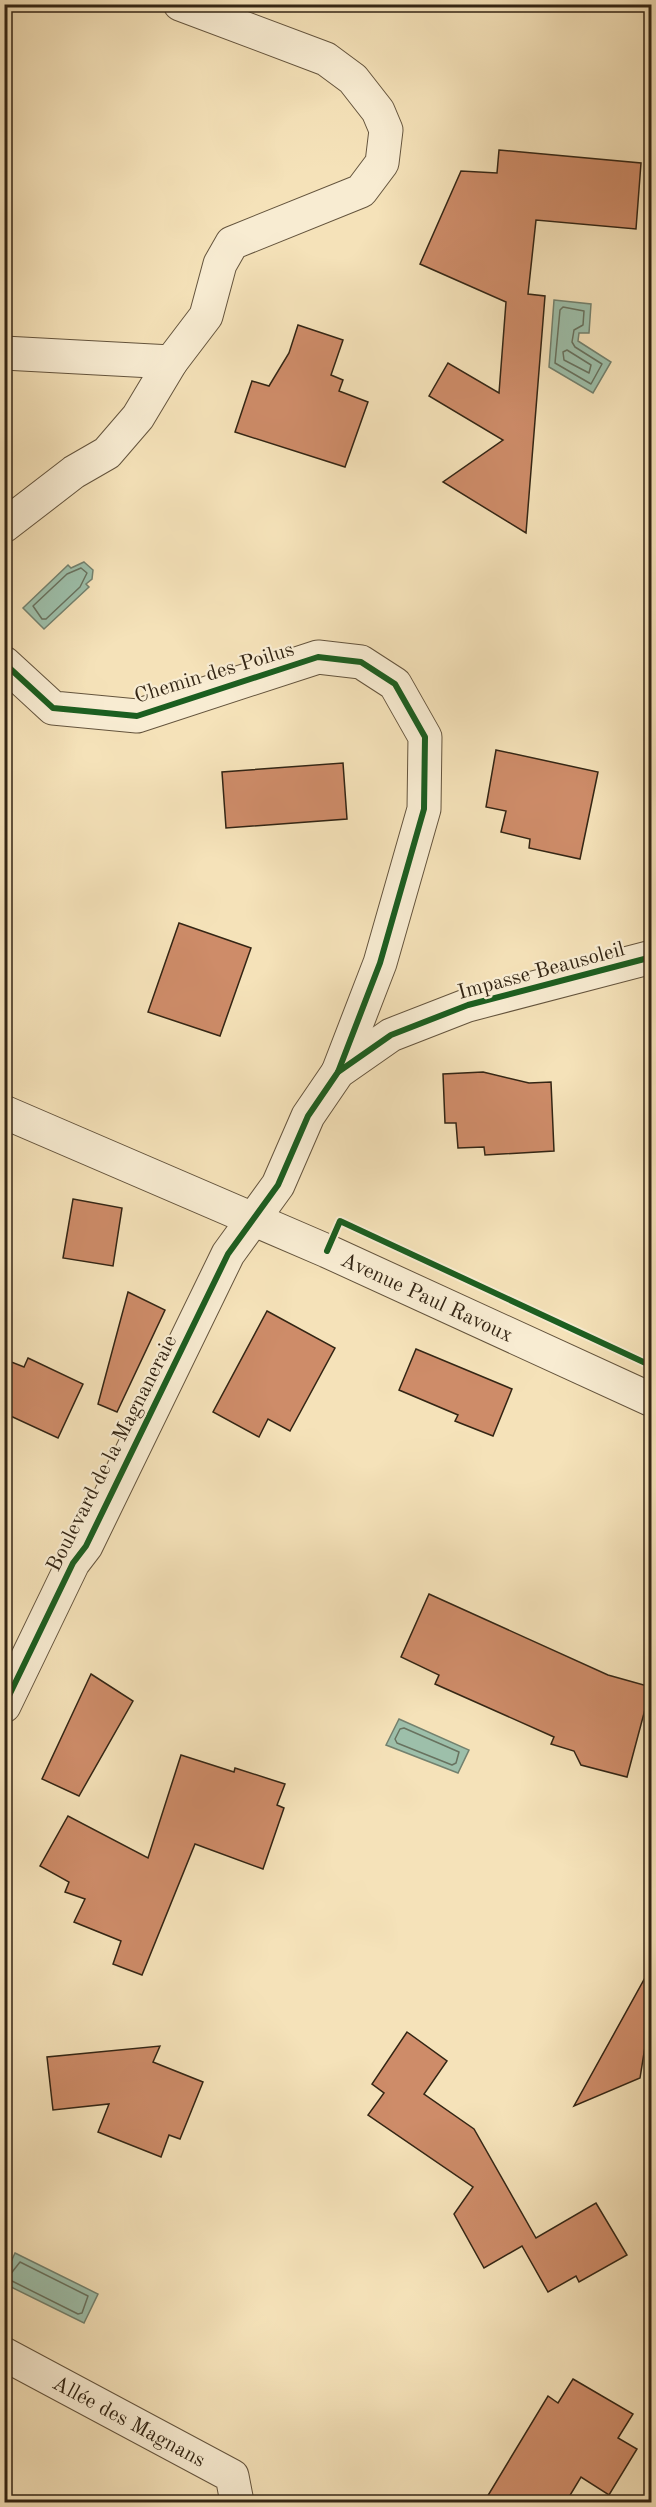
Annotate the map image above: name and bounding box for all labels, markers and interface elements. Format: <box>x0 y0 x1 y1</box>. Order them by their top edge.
street label: Chemin des Poilus <box>132 639 297 708</box>
street label: Impasse Beausoleil <box>456 939 627 1004</box>
street label: Avenue Paul Ravoux <box>338 1250 516 1347</box>
street label: Boulevard de la Magnaneraie <box>43 1332 181 1575</box>
street label: Allée des Magnans <box>49 2373 208 2472</box>

